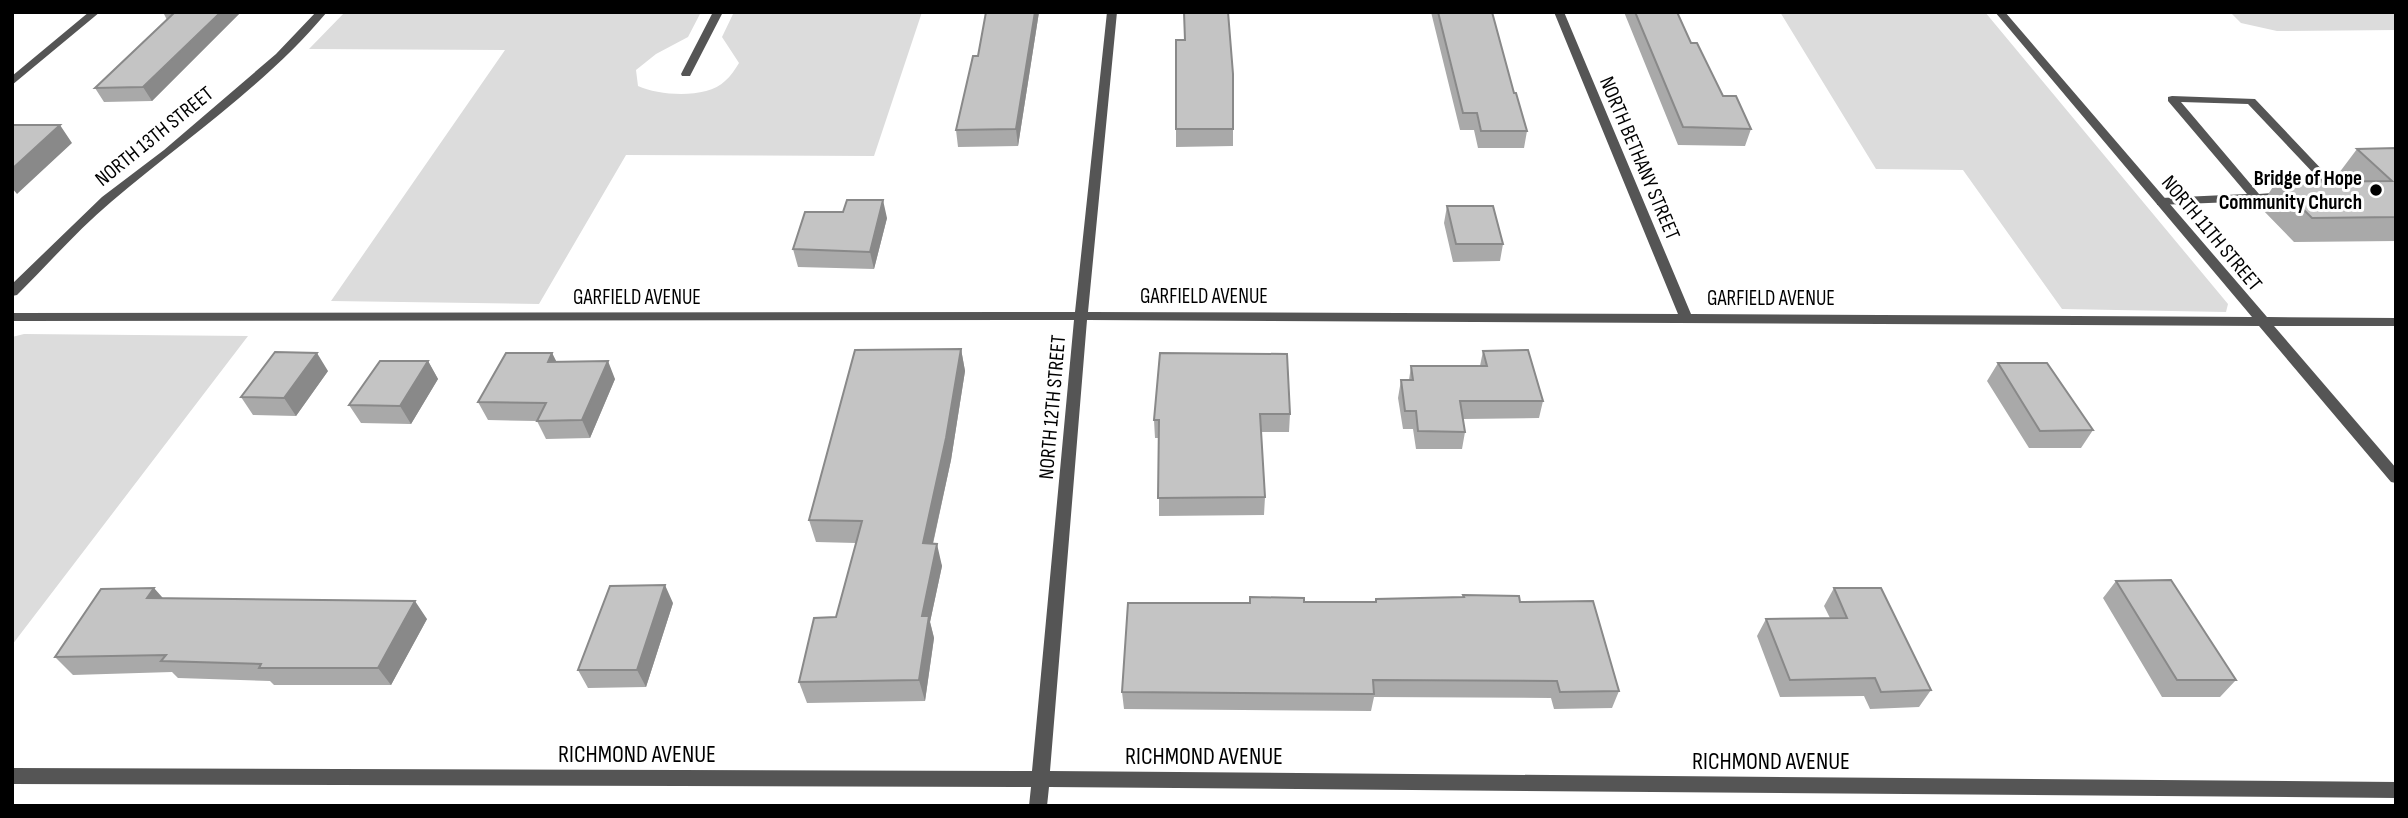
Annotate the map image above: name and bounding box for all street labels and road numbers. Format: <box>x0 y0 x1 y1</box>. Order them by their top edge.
street label: NORTH BETHANY STREET <box>1594 73 1685 244</box>
street label: NORTH 13TH STREET <box>90 81 219 192</box>
street label: NORTH 11TH STREET <box>2156 170 2267 297</box>
street label: GARFIELD AVENUE <box>1140 284 1268 309</box>
street label: GARFIELD AVENUE <box>573 285 701 310</box>
street label: GARFIELD AVENUE <box>1707 286 1835 311</box>
street label: NORTH 12TH STREET <box>1034 333 1071 480</box>
street label: RICHMOND AVENUE <box>558 740 716 769</box>
street label: RICHMOND AVENUE <box>1125 742 1283 771</box>
street label: RICHMOND AVENUE <box>1692 747 1850 776</box>

